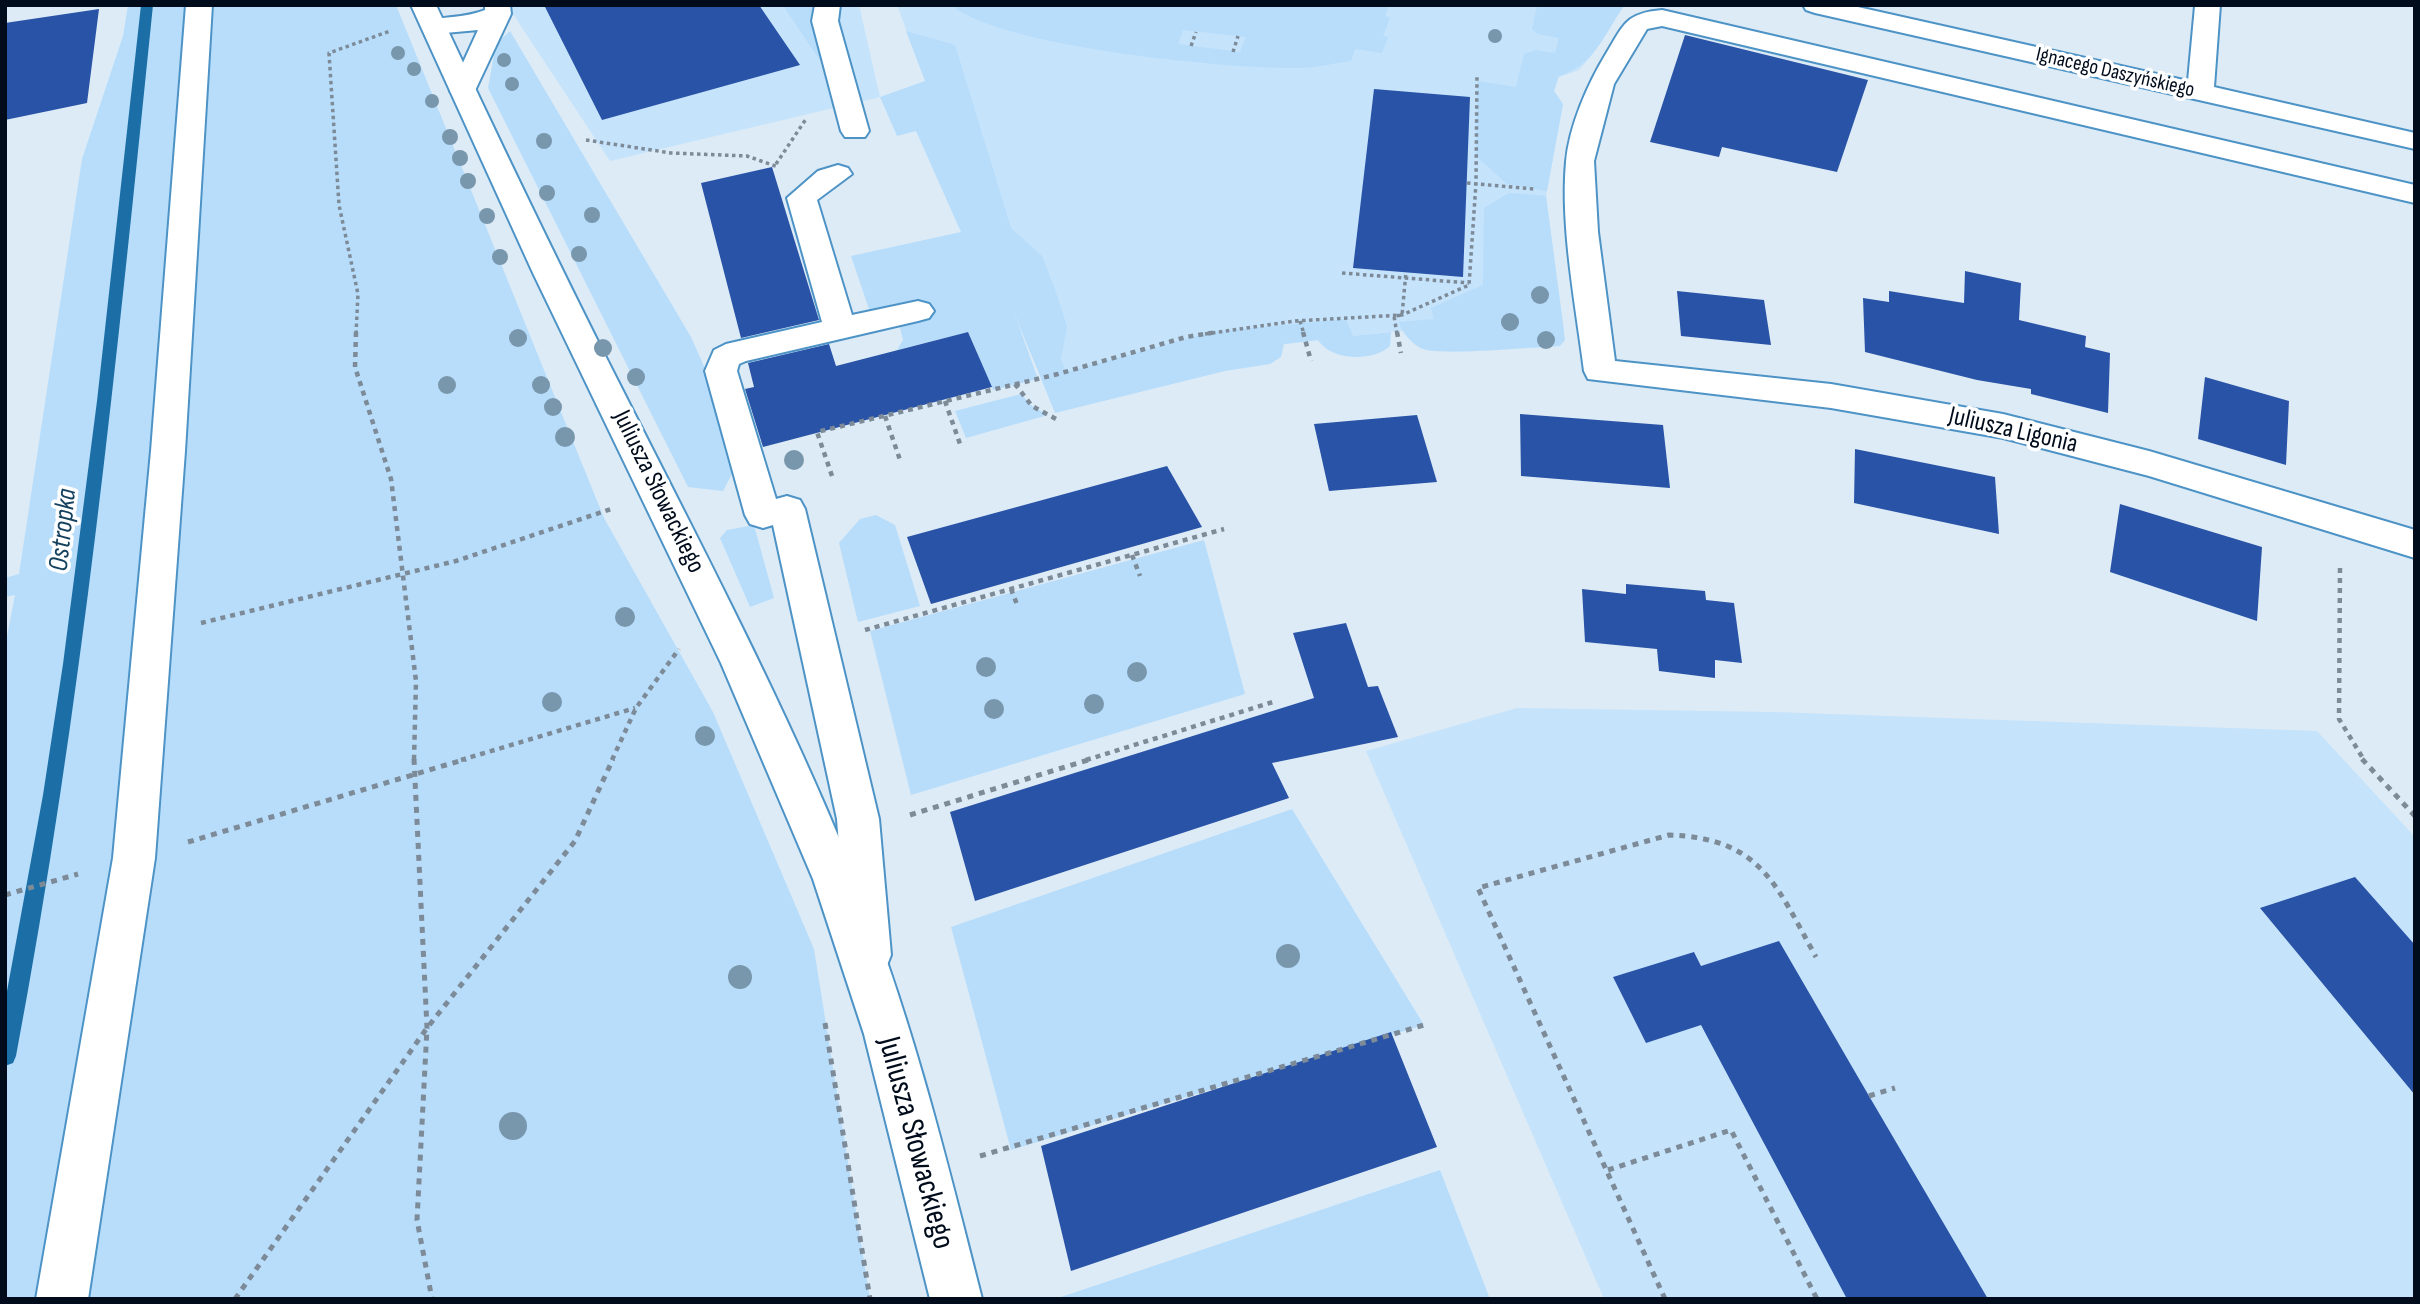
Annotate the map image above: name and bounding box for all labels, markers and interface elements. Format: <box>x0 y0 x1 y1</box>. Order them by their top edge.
street label: Ignacego Daszyńskiego <box>2033 43 2197 103</box>
street label: Juliusza Ligonia <box>1946 401 2080 461</box>
street label: Juliusza Słowackiego <box>605 405 711 579</box>
water label: Ostropka <box>43 487 85 573</box>
street label: Juliusza Słowackiego <box>868 1033 962 1253</box>

